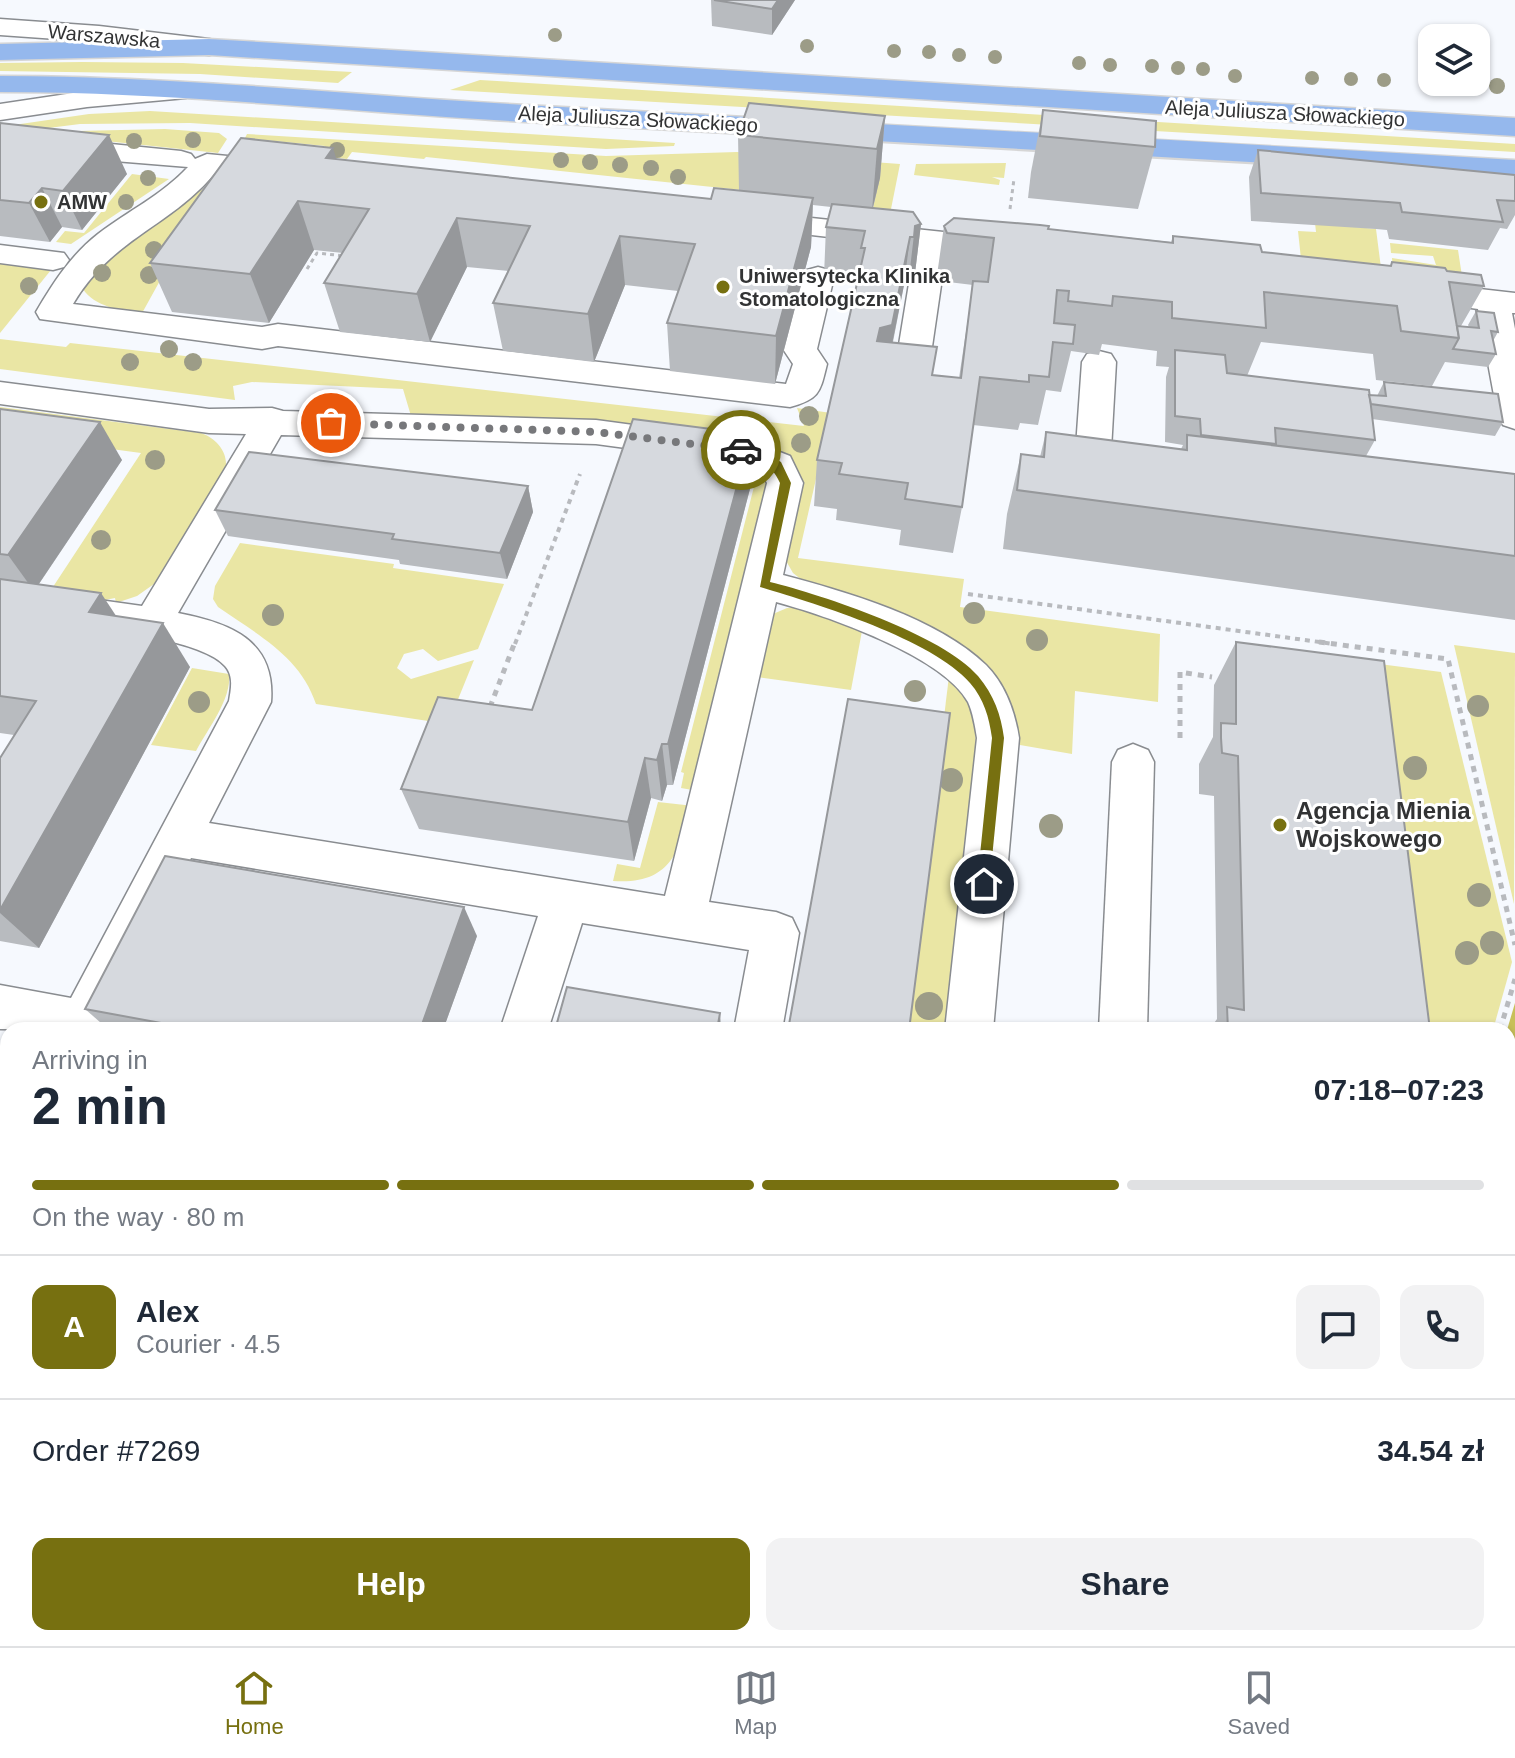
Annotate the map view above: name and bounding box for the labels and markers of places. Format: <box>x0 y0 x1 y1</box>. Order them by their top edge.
place label: AMW <box>57 191 107 213</box>
marker: AMW <box>32 193 50 211</box>
place label: Uniwersytecka Klinika Stomatologiczna <box>739 265 951 310</box>
marker: Uniwersytecka Klinika Stomatologiczna <box>714 278 732 296</box>
pin <box>297 389 365 457</box>
place label: Agencja Mienia Wojskowego <box>1296 797 1471 852</box>
marker: Agencja Mienia Wojskowego <box>1271 816 1289 834</box>
pin <box>950 850 1018 918</box>

